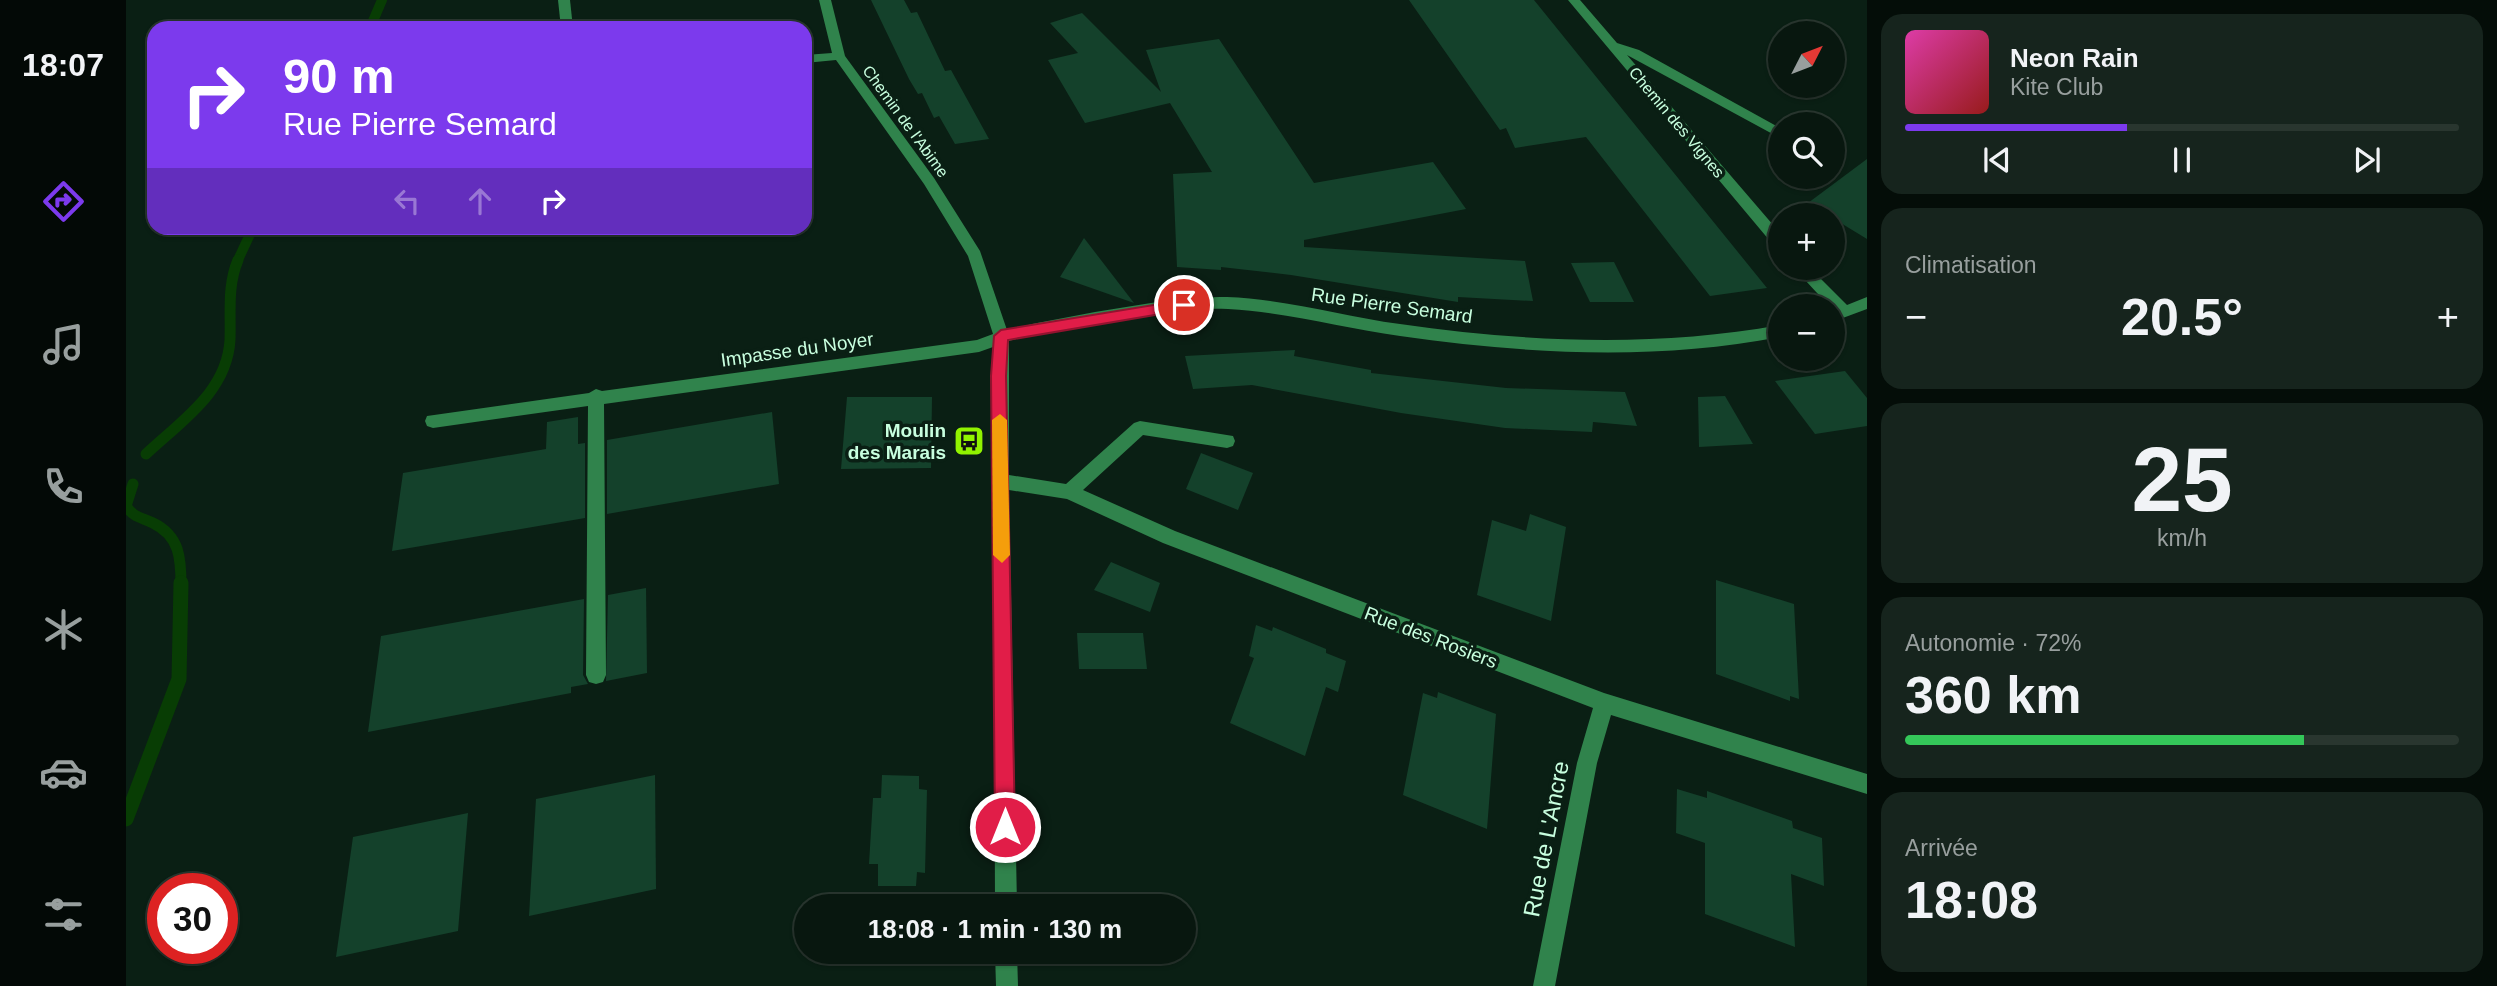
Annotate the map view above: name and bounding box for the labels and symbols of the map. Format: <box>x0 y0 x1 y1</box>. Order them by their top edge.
north arrow <box>1768 21 1844 98</box>
street label: Chemin de l'Abime <box>859 62 952 180</box>
street label: Chemin des Vignes <box>1626 64 1728 181</box>
pin <box>1154 275 1214 335</box>
street label: Rue Pierre Semard <box>1310 284 1474 327</box>
street label: Impasse du Noyer <box>719 328 876 371</box>
place label: Moulin des Marais <box>848 420 946 463</box>
bus stop icon: Moulin des Marais <box>952 424 986 458</box>
street label: Rue des Rosiers <box>1361 602 1500 672</box>
street label: Rue de L'Ancre <box>1518 759 1574 919</box>
position arrow <box>968 790 1042 864</box>
speed limit sign: 30 <box>147 873 238 964</box>

